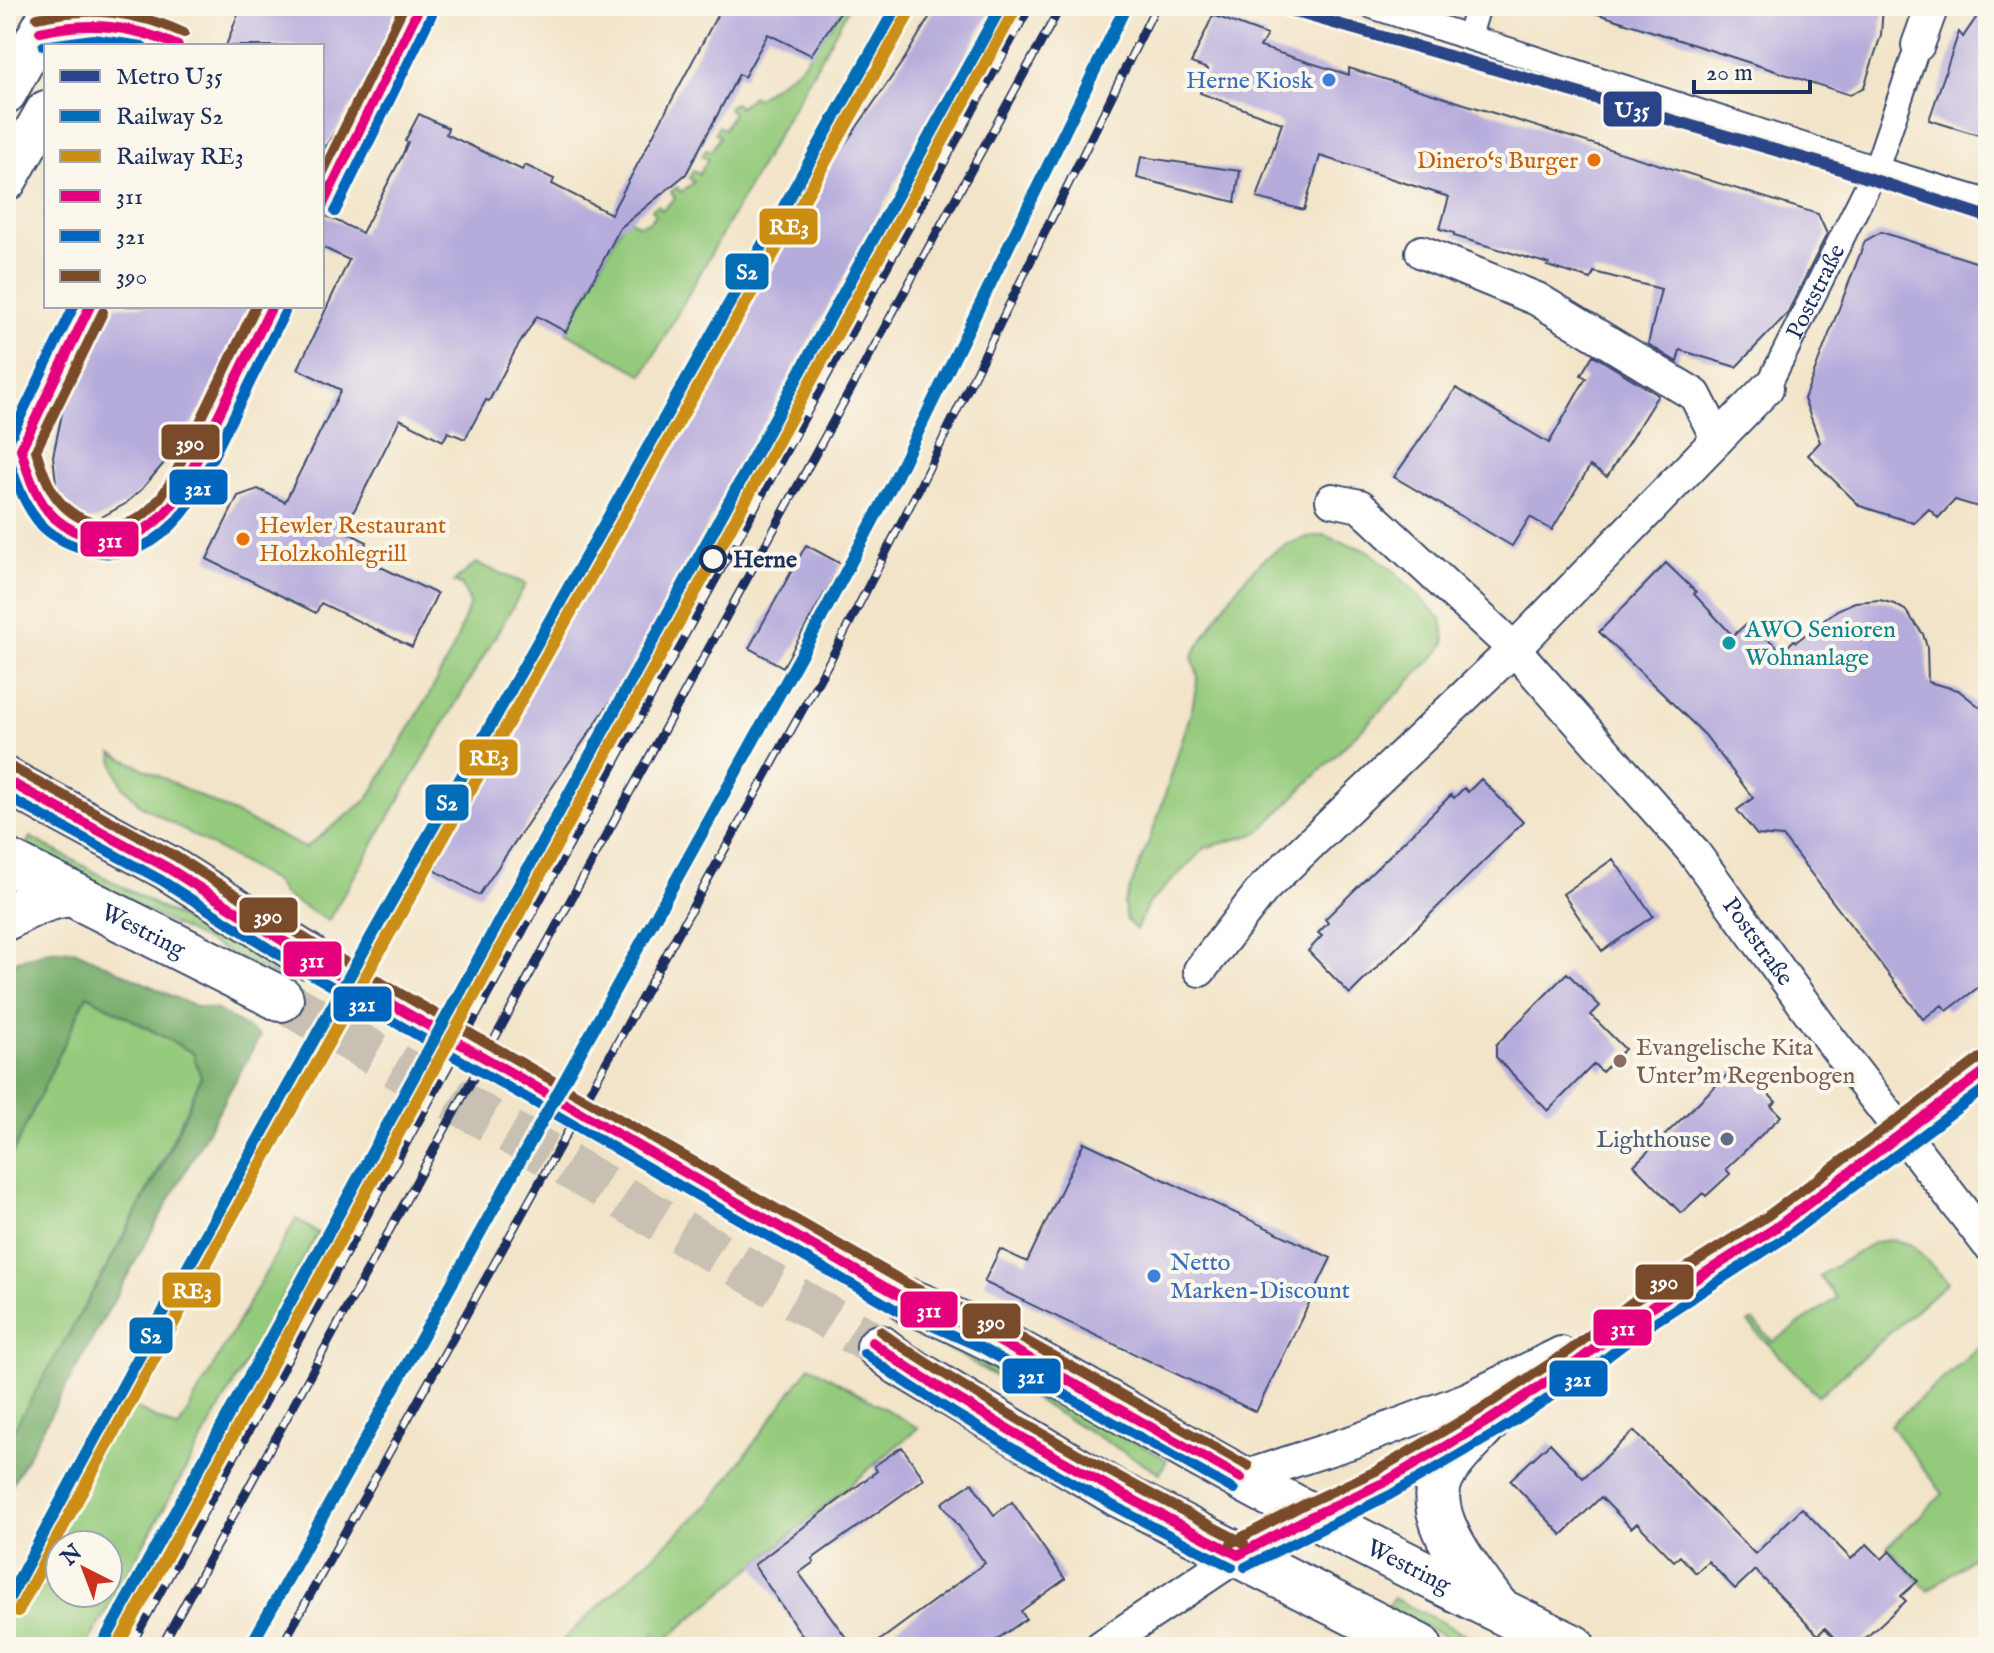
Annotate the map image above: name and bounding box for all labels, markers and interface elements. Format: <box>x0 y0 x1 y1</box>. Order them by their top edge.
legend <box>44 44 324 308</box>
scale bar <box>1694 44 1810 94</box>
text: 20 m <box>1706 58 1753 89</box>
text: Metro U35 <box>116 62 223 93</box>
place label: Herne Kiosk <box>1186 66 1313 97</box>
marker: Herne Kiosk <box>1320 71 1338 89</box>
line badge: U35 <box>1602 90 1663 128</box>
text: U35 <box>1614 97 1649 125</box>
text: Railway S2 <box>116 102 224 133</box>
text: Railway RE3 <box>116 142 244 173</box>
place label: Dinero‘s Burger <box>1417 146 1578 177</box>
marker: Dinero‘s Burger <box>1585 151 1603 169</box>
text: 311 <box>116 182 143 213</box>
line badge: RE3 <box>758 207 819 246</box>
text: RE3 <box>769 214 809 242</box>
text: 321 <box>116 222 145 253</box>
street label: Poststraße <box>1780 239 1853 345</box>
line badge: S2 <box>724 252 770 291</box>
text: S2 <box>736 259 758 287</box>
text: 390 <box>116 262 147 293</box>
line badge: 390 <box>160 423 221 461</box>
text: 390 <box>176 430 205 458</box>
line badge: 321 <box>168 468 229 506</box>
text: 321 <box>185 475 211 503</box>
place label: Hewler Restaurant Holzkohlegrill <box>259 511 446 570</box>
line badge: 311 <box>79 520 140 558</box>
text: 311 <box>98 527 122 555</box>
marker: Hewler Restaurant Holzkohlegrill <box>234 530 252 548</box>
place label: Herne <box>733 545 797 576</box>
marker: Herne <box>700 546 726 572</box>
place label: AWO Senioren Wohnanlage <box>1744 615 1896 674</box>
marker: AWO Senioren Wohnanlage <box>1720 634 1738 652</box>
line badge: RE3 <box>458 738 519 777</box>
text: RE3 <box>469 745 509 773</box>
line badge: S2 <box>424 783 470 822</box>
text: S2 <box>436 790 458 818</box>
street label: Poststraße <box>1714 892 1800 993</box>
line badge: 390 <box>238 896 299 934</box>
street label: Westring <box>96 897 191 966</box>
text: 390 <box>254 903 283 931</box>
line badge: 311 <box>282 940 343 978</box>
text: 311 <box>300 947 324 975</box>
line badge: 321 <box>332 985 393 1023</box>
text: 321 <box>349 991 375 1019</box>
place label: Evangelische Kita Unter'm Regenbogen <box>1636 1033 1856 1092</box>
marker: Evangelische Kita Unter'm Regenbogen <box>1611 1052 1629 1070</box>
place label: Lighthouse <box>1596 1125 1711 1156</box>
marker: Lighthouse <box>1718 1130 1736 1148</box>
place label: Netto Marken-Discount <box>1170 1248 1350 1307</box>
line badge: 390 <box>1634 1263 1695 1301</box>
marker: Netto Marken-Discount <box>1145 1267 1163 1285</box>
text: 390 <box>1650 1269 1679 1297</box>
line badge: RE3 <box>161 1271 222 1309</box>
text: RE3 <box>172 1278 212 1306</box>
line badge: 311 <box>899 1290 959 1329</box>
text: 311 <box>917 1297 941 1325</box>
line badge: 390 <box>961 1302 1022 1340</box>
line badge: 311 <box>1592 1308 1653 1347</box>
text: 390 <box>977 1309 1006 1337</box>
text: 311 <box>1611 1315 1635 1343</box>
line badge: S2 <box>128 1316 174 1355</box>
text: S2 <box>140 1323 162 1351</box>
line badge: 321 <box>1001 1357 1062 1395</box>
line badge: 321 <box>1548 1359 1609 1398</box>
text: 321 <box>1018 1363 1044 1391</box>
text: 321 <box>1565 1366 1591 1394</box>
north arrow <box>44 1529 124 1609</box>
street label: Westring <box>1361 1533 1457 1602</box>
text: N <box>55 1539 88 1573</box>

